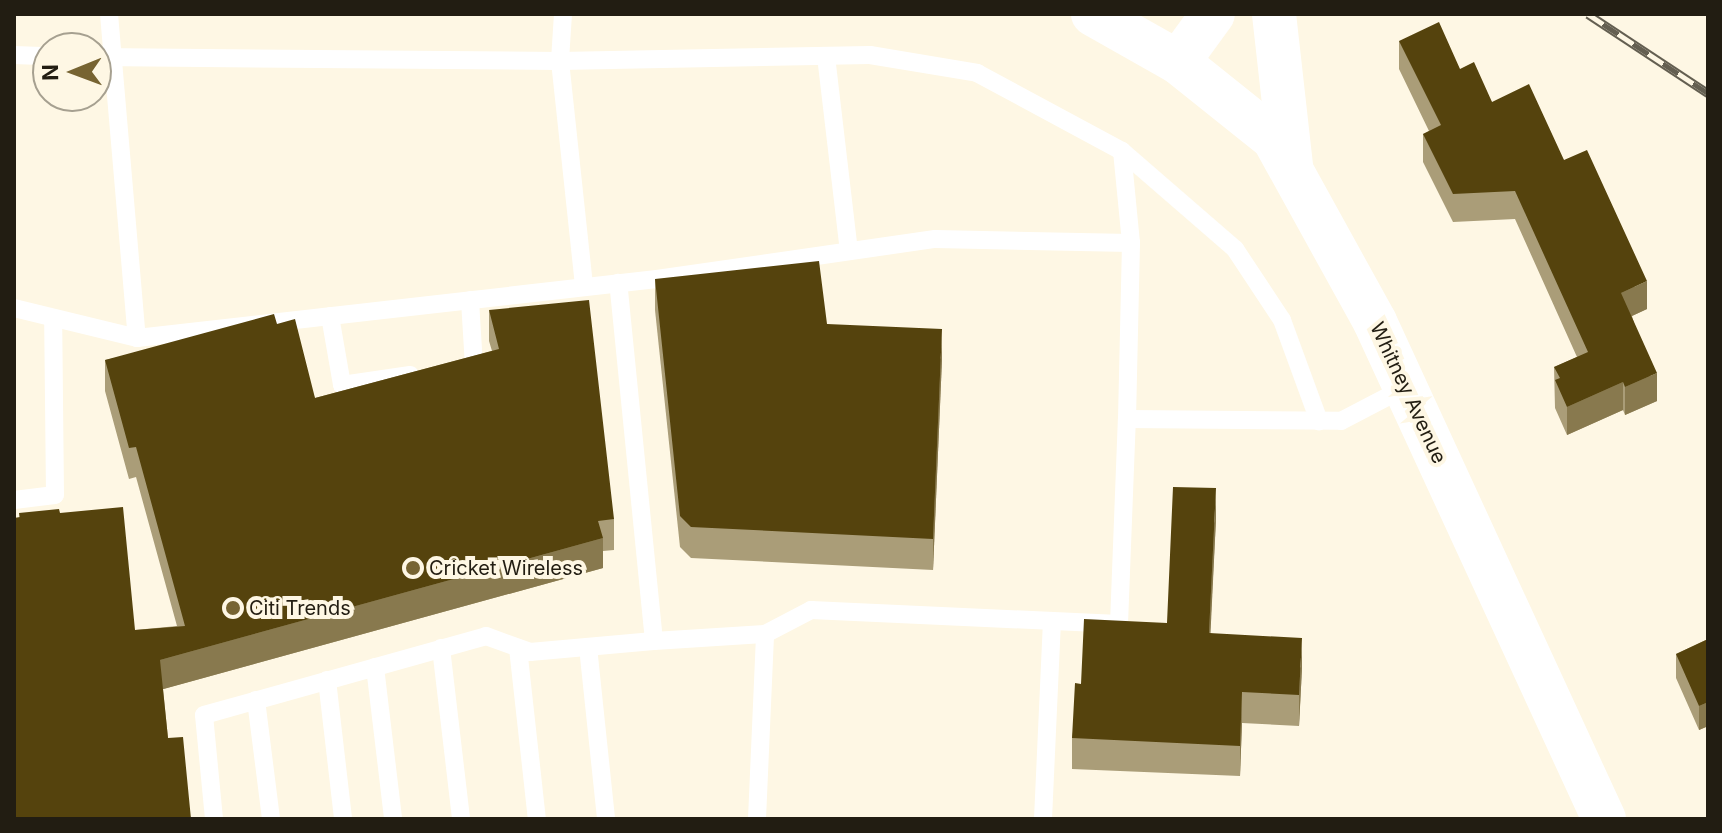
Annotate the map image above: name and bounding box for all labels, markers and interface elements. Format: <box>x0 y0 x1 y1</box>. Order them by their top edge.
north arrow <box>32 32 112 112</box>
text: N <box>37 64 63 81</box>
street label: Whitney Avenue <box>1365 319 1451 467</box>
place label: Cricket Wireless <box>429 556 583 580</box>
marker: Cricket Wireless <box>404 559 422 577</box>
place label: Citi Trends <box>249 596 351 620</box>
marker: Citi Trends <box>224 599 242 617</box>

